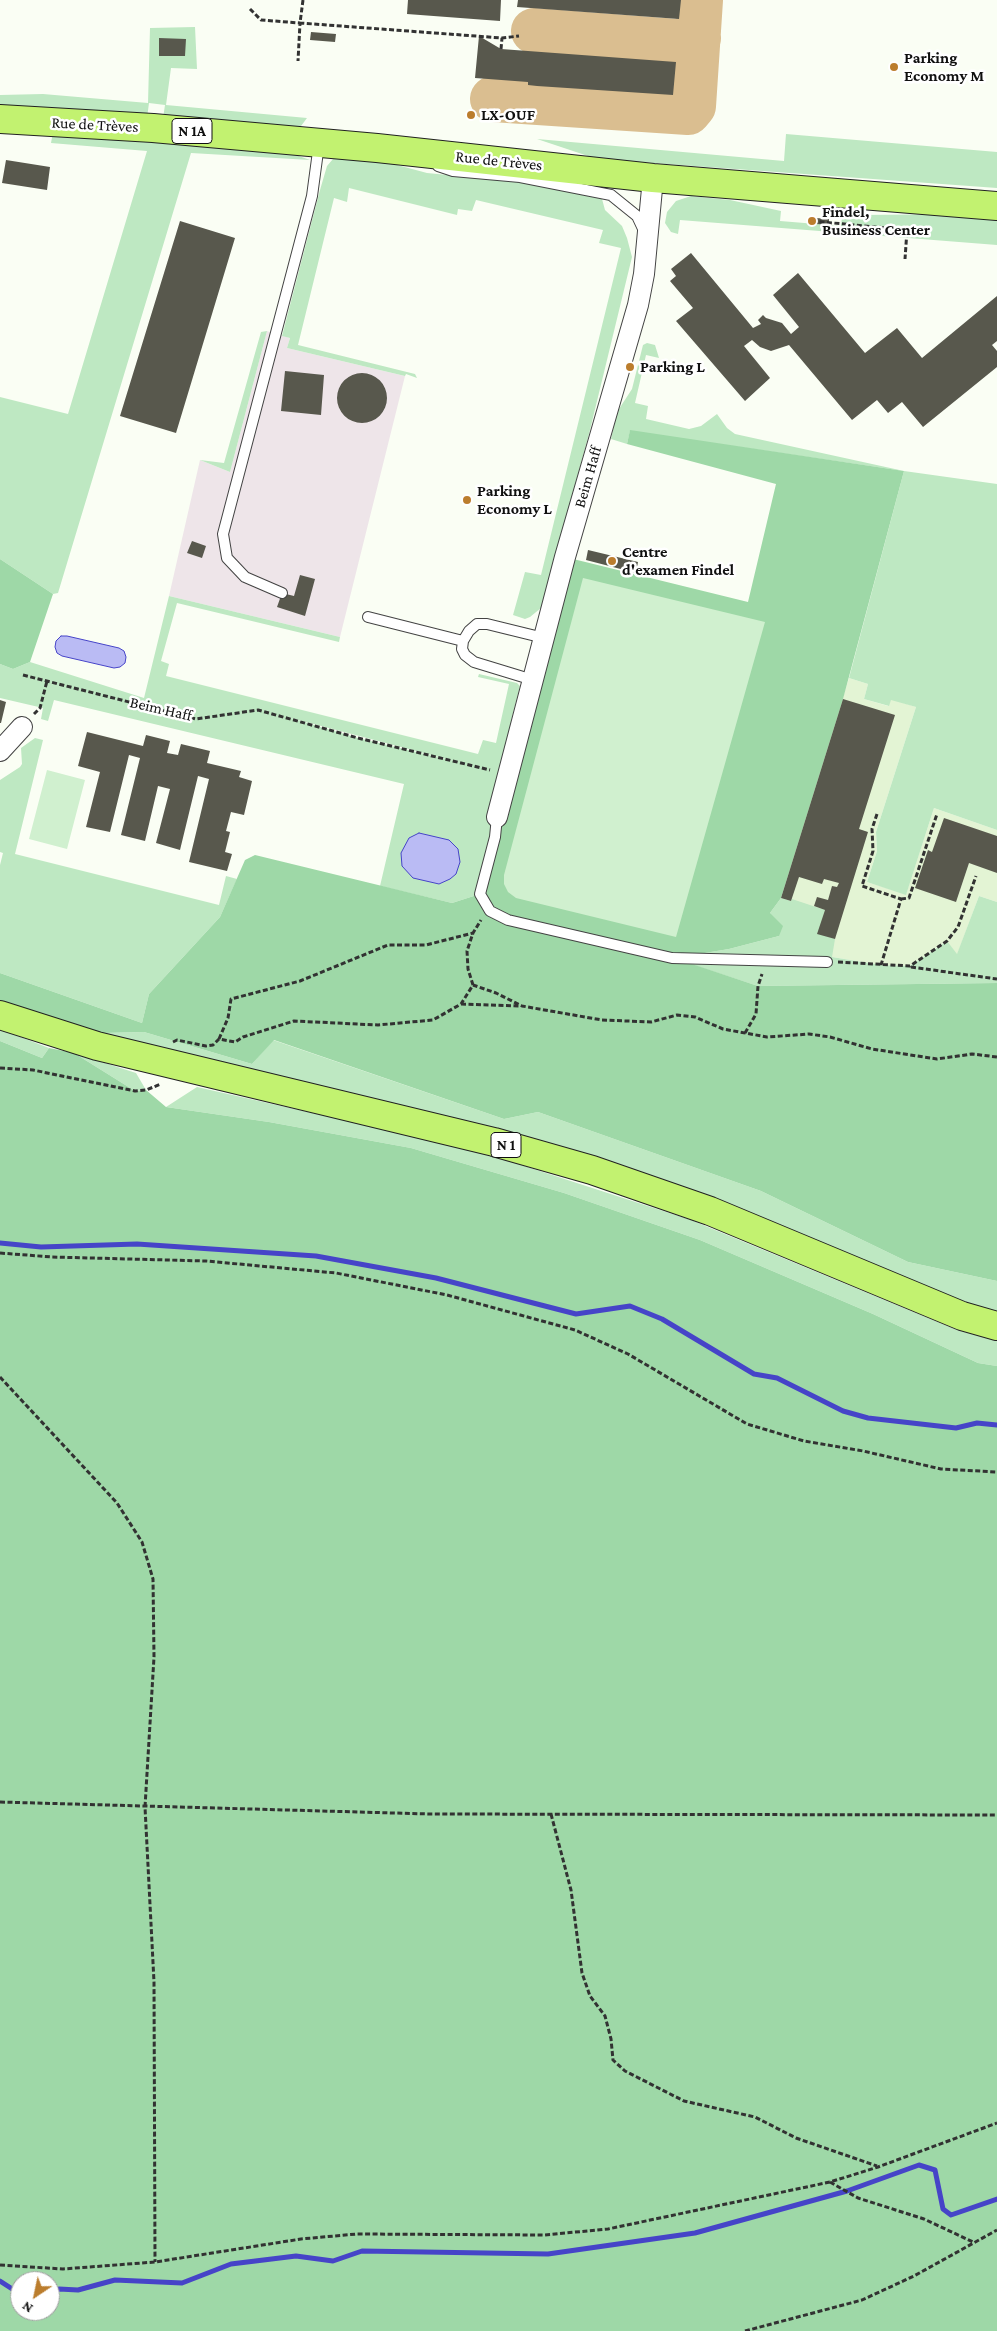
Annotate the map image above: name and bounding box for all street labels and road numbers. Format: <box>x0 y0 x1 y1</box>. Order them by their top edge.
street label: Rue de Trèves <box>51 113 139 137</box>
road number: N 1A <box>172 118 212 144</box>
street label: Rue de Trèves <box>455 147 543 175</box>
street label: Beim Haff <box>570 444 606 510</box>
street label: Beim Haff <box>128 693 194 725</box>
road number: N 1 <box>491 1132 521 1158</box>

